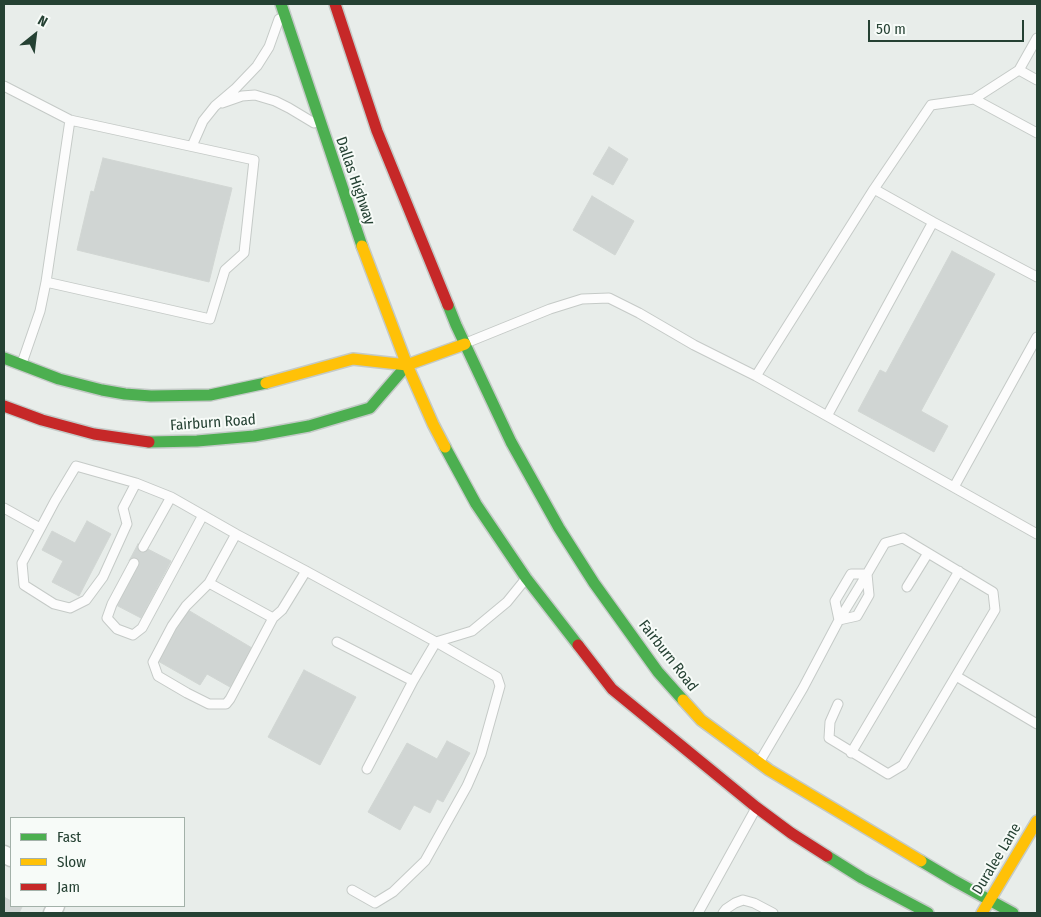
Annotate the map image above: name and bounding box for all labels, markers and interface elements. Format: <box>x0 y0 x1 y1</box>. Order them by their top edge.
north arrow <box>10 10 60 60</box>
scale bar <box>871 10 1027 42</box>
text: N <box>35 12 50 31</box>
text: 50 m <box>876 20 906 38</box>
street label: Dallas Highway <box>332 135 378 227</box>
street label: Fairburn Road <box>170 411 256 435</box>
street label: Fairburn Road <box>635 617 701 695</box>
legend <box>10 817 185 907</box>
street label: Duralee Lane <box>969 820 1025 898</box>
text: Fast <box>57 828 81 846</box>
text: Slow <box>57 853 86 871</box>
text: Jam <box>57 878 80 896</box>

